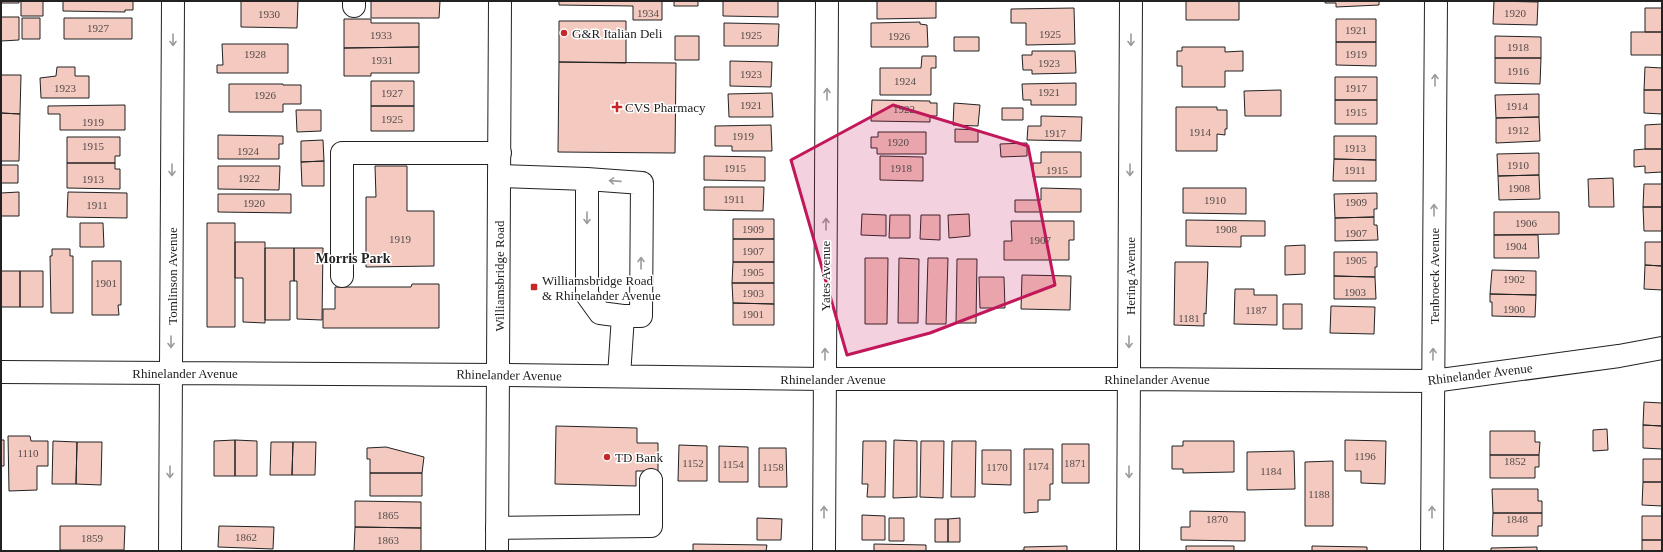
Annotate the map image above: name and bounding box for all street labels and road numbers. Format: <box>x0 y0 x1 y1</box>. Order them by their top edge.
street label: Williamsbridge Road <box>492 220 507 332</box>
street label: Tomlinson Avenue <box>165 227 180 325</box>
street label: Tenbroeck Avenue <box>1427 227 1442 324</box>
street label: Hering Avenue <box>1123 237 1138 315</box>
street label: Yates Avenue <box>818 241 833 311</box>
street label: Rhinelander Avenue <box>1427 360 1534 388</box>
street label: Rhinelander Avenue <box>132 366 238 381</box>
street label: Rhinelander Avenue <box>456 367 562 383</box>
street label: Rhinelander Avenue <box>780 372 886 387</box>
street label: Rhinelander Avenue <box>1104 372 1210 387</box>

